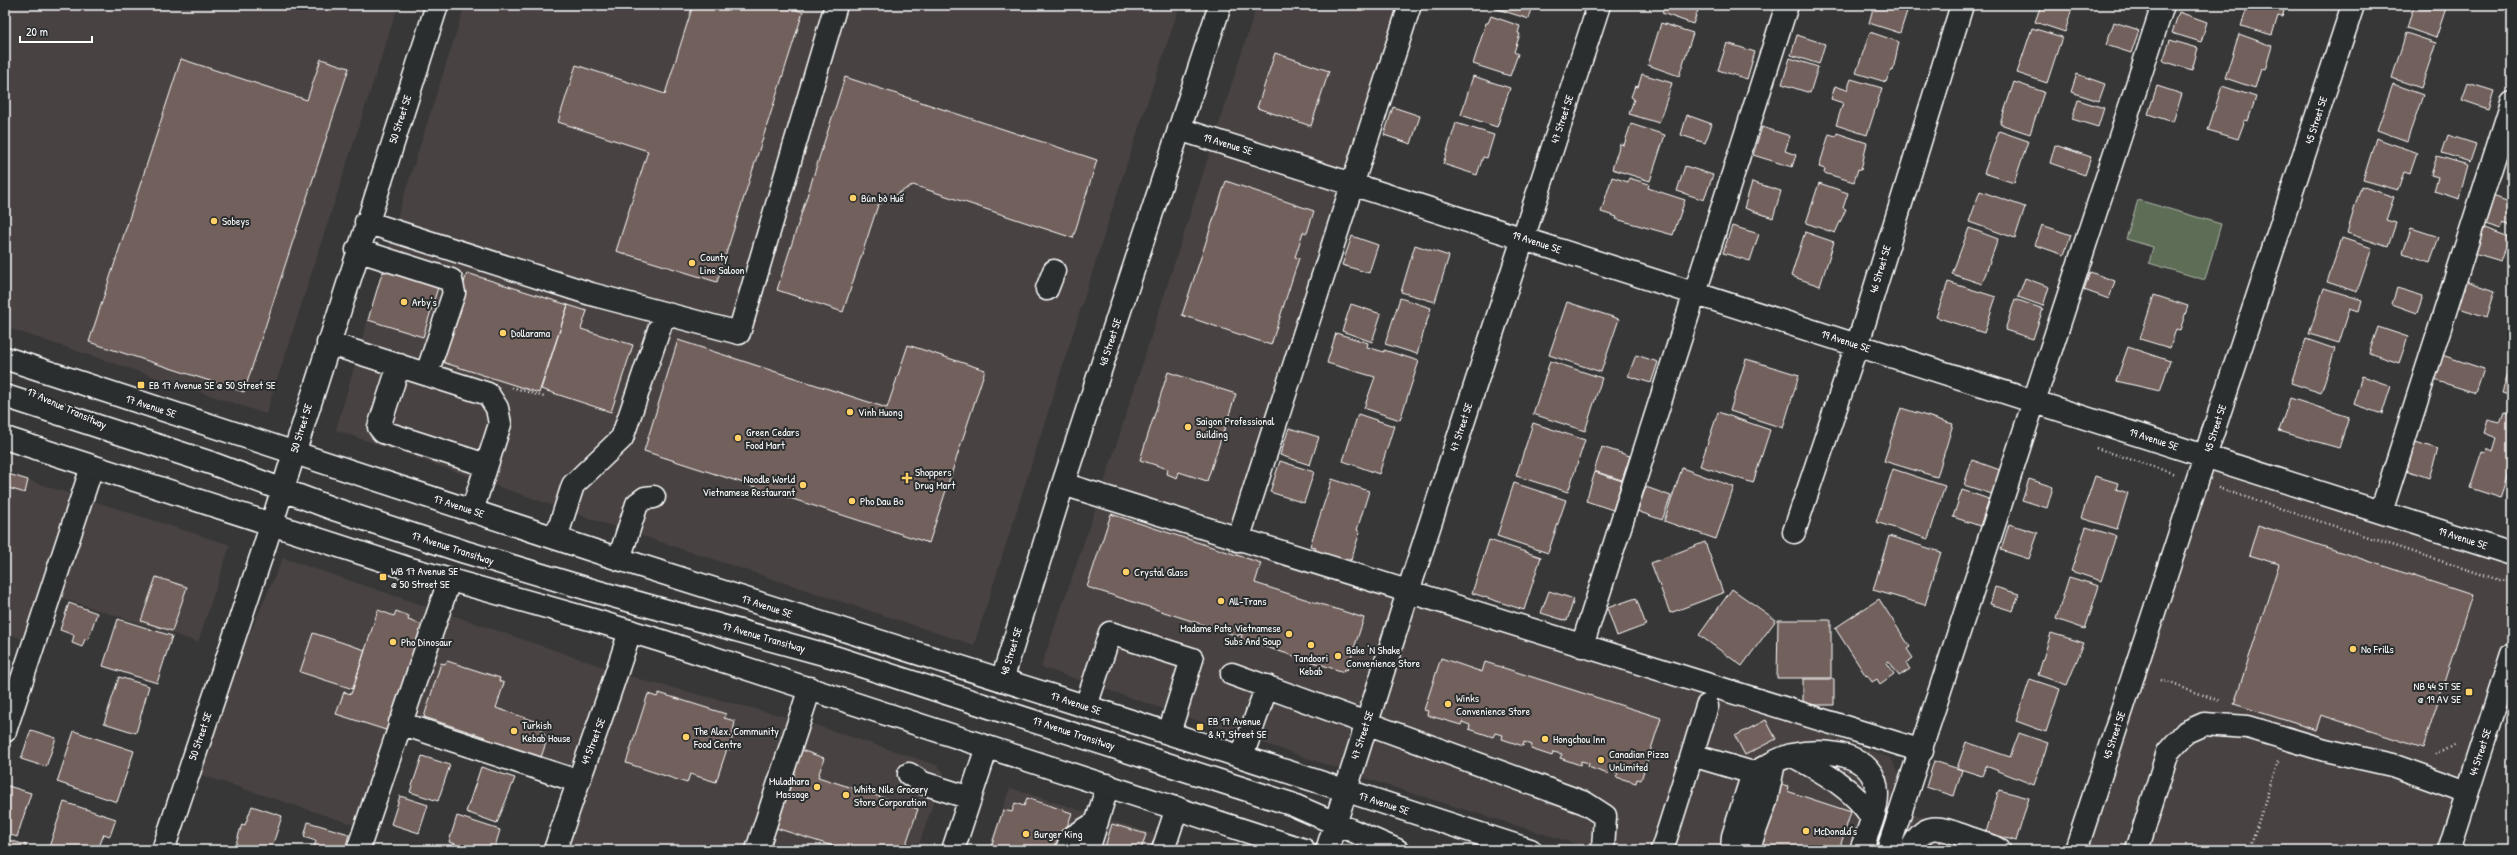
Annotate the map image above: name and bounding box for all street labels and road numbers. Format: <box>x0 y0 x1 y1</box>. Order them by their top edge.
street label: 50 Street SE <box>386 93 414 145</box>
street label: 47 Street SE <box>1548 93 1576 145</box>
street label: 45 Street SE <box>2302 94 2330 146</box>
street label: 19 Avenue SE <box>1202 130 1255 158</box>
street label: 19 Avenue SE <box>1511 227 1563 257</box>
street label: 46 Street SE <box>1866 243 1894 295</box>
street label: 48 Street SE <box>1096 316 1124 368</box>
street label: 19 Avenue SE <box>1820 326 1872 356</box>
street label: 17 Avenue Transitway <box>25 384 109 432</box>
street label: 17 Avenue SE <box>124 391 178 421</box>
street label: 47 Street SE <box>1447 401 1475 453</box>
street label: 50 Street SE <box>287 402 315 454</box>
street label: 45 Street SE <box>2201 402 2229 454</box>
street label: 19 Avenue SE <box>2128 424 2180 454</box>
street label: 17 Avenue SE <box>432 491 486 521</box>
street label: 19 Avenue SE <box>2437 523 2489 553</box>
street label: 17 Avenue Transitway <box>410 528 496 568</box>
street label: 17 Avenue SE <box>740 591 794 621</box>
street label: 17 Avenue Transitway <box>721 618 807 656</box>
street label: 48 Street SE <box>997 625 1025 677</box>
street label: 17 Avenue SE <box>1049 688 1103 718</box>
street label: 47 Street SE <box>1348 709 1376 761</box>
street label: 45 Street SE <box>2100 709 2128 761</box>
street label: 50 Street SE <box>185 710 215 762</box>
street label: 17 Avenue Transitway <box>1031 713 1117 753</box>
street label: 49 Street SE <box>578 716 608 766</box>
street label: 44 Street SE <box>2466 726 2494 777</box>
street label: 17 Avenue SE <box>1357 788 1411 818</box>

